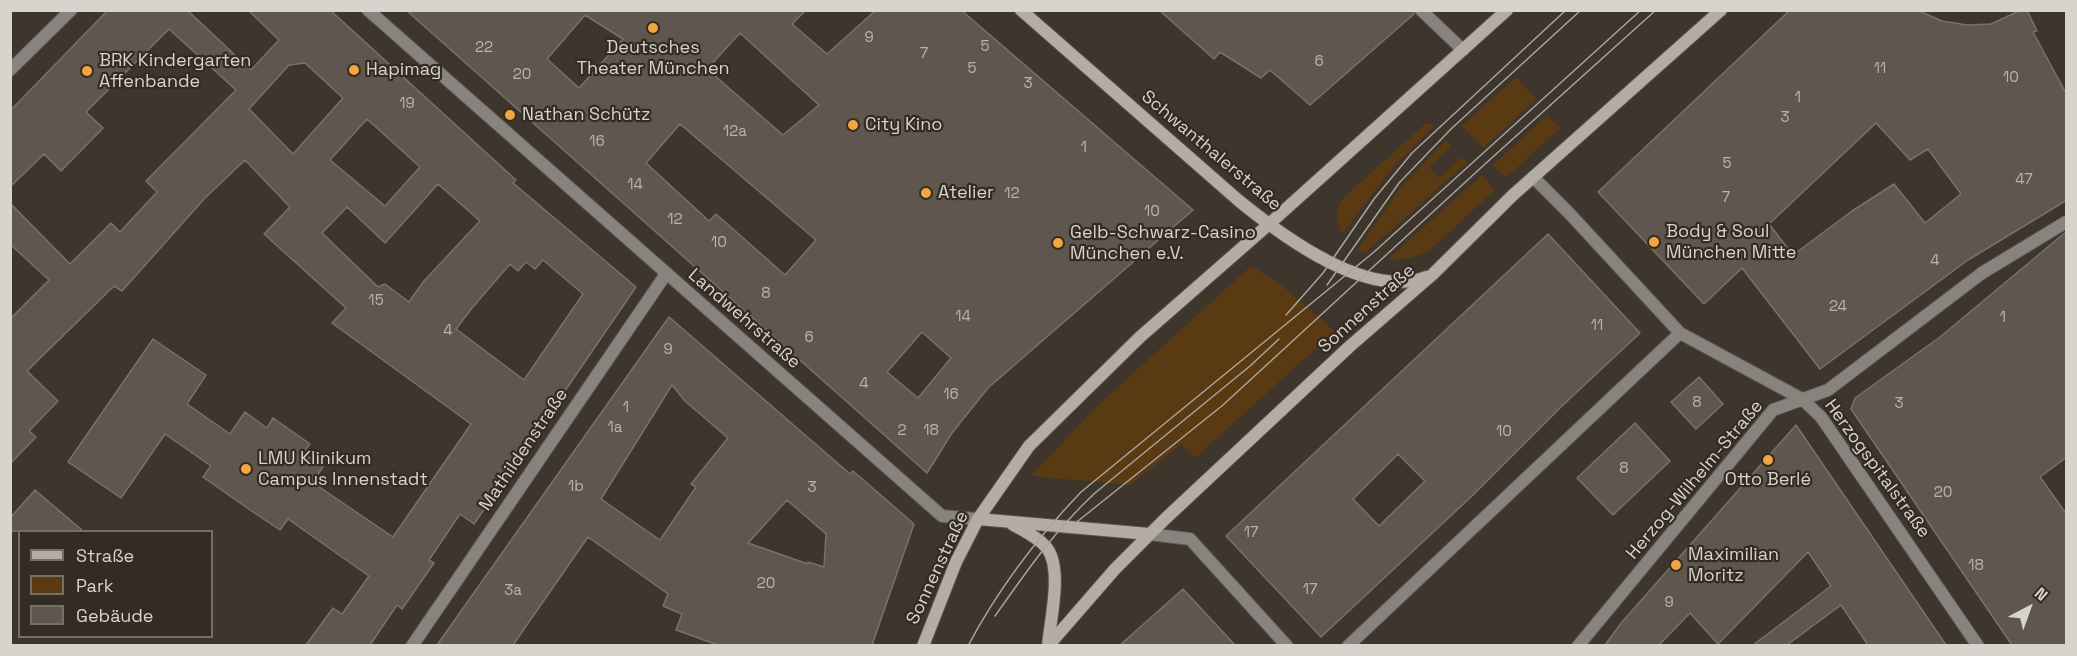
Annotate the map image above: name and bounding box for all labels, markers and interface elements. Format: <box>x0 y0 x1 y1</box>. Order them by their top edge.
marker: Deutsches Theater München <box>646 21 660 35</box>
house number: 9 <box>864 29 874 47</box>
place label: Deutsches Theater München <box>576 37 730 80</box>
house number: 5 <box>981 38 989 56</box>
house number: 22 <box>475 39 493 57</box>
house number: 7 <box>920 45 928 63</box>
place label: BRK Kindergarten Affenbande <box>99 50 251 92</box>
house number: 6 <box>1314 53 1324 71</box>
place label: Hapimag <box>366 59 441 81</box>
house number: 5 <box>968 60 976 78</box>
house number: 11 <box>1874 60 1886 78</box>
marker: Hapimag <box>347 63 361 77</box>
marker: BRK Kindergarten Affenbande <box>80 64 94 78</box>
house number: 20 <box>513 66 531 84</box>
house number: 10 <box>2003 69 2019 87</box>
house number: 3 <box>1023 75 1033 93</box>
street label: Schwanthalerstraße <box>1137 86 1285 216</box>
house number: 1 <box>1795 89 1801 107</box>
house number: 19 <box>399 95 415 113</box>
place label: Nathan Schütz <box>522 104 650 126</box>
marker: Nathan Schütz <box>503 108 517 122</box>
house number: 3 <box>1780 109 1790 127</box>
place label: City Kino <box>865 114 942 136</box>
marker: City Kino <box>846 118 860 132</box>
house number: 12a <box>723 123 747 141</box>
house number: 16 <box>589 133 605 151</box>
house number: 1 <box>1081 139 1087 157</box>
house number: 5 <box>1723 155 1731 173</box>
house number: 47 <box>2015 171 2033 189</box>
house number: 14 <box>627 176 643 194</box>
place label: Atelier <box>938 182 994 204</box>
house number: 12 <box>1004 185 1020 203</box>
marker: Atelier <box>919 186 933 200</box>
house number: 7 <box>1722 189 1730 207</box>
house number: 10 <box>1144 203 1160 221</box>
house number: 12 <box>667 211 683 229</box>
place label: Body & Soul München Mitte <box>1666 221 1796 264</box>
place label: Gelb-Schwarz-Casino München e.V. <box>1070 222 1256 264</box>
house number: 10 <box>711 234 727 252</box>
marker: Body & Soul München Mitte <box>1647 235 1661 249</box>
marker: Gelb-Schwarz-Casino München e.V. <box>1051 236 1065 250</box>
house number: 4 <box>1930 252 1940 270</box>
street label: Sonnenstraße <box>1314 260 1420 358</box>
street label: Landwehrstraße <box>683 264 805 374</box>
house number: 8 <box>761 285 771 303</box>
house number: 15 <box>368 292 384 310</box>
house number: 24 <box>1829 298 1847 316</box>
house number: 14 <box>955 308 971 326</box>
house number: 1 <box>2000 309 2006 327</box>
house number: 11 <box>1591 317 1603 335</box>
house number: 4 <box>443 322 453 340</box>
house number: 6 <box>804 329 814 347</box>
house number: 9 <box>663 341 673 359</box>
house number: 4 <box>859 375 869 393</box>
street label: Mathildenstraße <box>475 385 573 515</box>
house number: 16 <box>943 386 959 404</box>
house number: 8 <box>1692 394 1702 412</box>
house number: 3 <box>1894 395 1904 413</box>
street label: Herzog-Wilhelm-Straße <box>1622 396 1768 564</box>
street label: Herzogspitalstraße <box>1820 396 1934 542</box>
house number: 1 <box>623 399 629 417</box>
house number: 1a <box>608 419 622 437</box>
house number: 2 <box>897 422 907 440</box>
house number: 18 <box>923 422 939 440</box>
house number: 10 <box>1496 423 1512 441</box>
place label: LMU Klinikum Campus Innenstadt <box>258 448 428 490</box>
marker: Otto Berlé <box>1761 453 1775 467</box>
house number: 8 <box>1619 460 1629 478</box>
marker: LMU Klinikum Campus Innenstadt <box>239 462 253 476</box>
place label: Otto Berlé <box>1725 469 1811 491</box>
house number: 1b <box>568 478 584 496</box>
house number: 3 <box>807 479 817 497</box>
house number: 20 <box>1934 484 1952 502</box>
street label: Sonnenstraße <box>902 508 974 628</box>
house number: 17 <box>1244 524 1258 542</box>
legend <box>18 530 213 638</box>
text: Straße <box>76 544 134 567</box>
place label: Maximilian Moritz <box>1688 544 1779 586</box>
house number: 18 <box>1968 557 1984 575</box>
marker: Maximilian Moritz <box>1669 558 1683 572</box>
text: Park <box>76 574 113 597</box>
house number: 20 <box>757 575 775 593</box>
north arrow <box>1999 578 2059 638</box>
house number: 17 <box>1303 581 1317 599</box>
house number: 3a <box>504 582 522 600</box>
text: N <box>2030 583 2052 605</box>
house number: 9 <box>1664 594 1674 612</box>
text: Gebäude <box>76 604 154 627</box>

